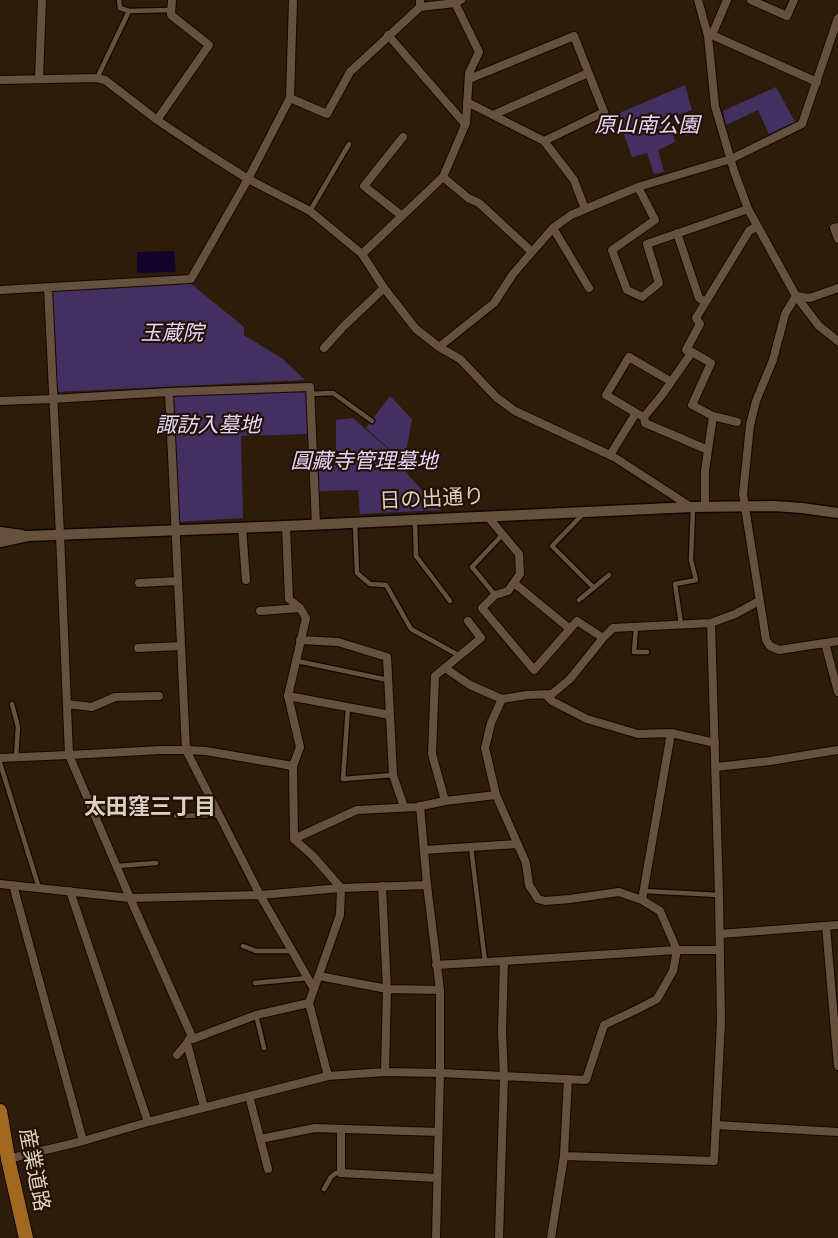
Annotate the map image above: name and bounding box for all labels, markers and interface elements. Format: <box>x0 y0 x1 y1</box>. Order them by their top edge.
park label: 原山南公園 <box>595 114 699 140</box>
park label: 玉蔵院 <box>141 322 203 348</box>
park label: 諏訪入墓地 <box>156 414 260 440</box>
park label: 圓藏寺管理墓地 <box>291 450 437 476</box>
street label: 日の出通り <box>379 485 485 515</box>
district label: 太田窪三丁目 <box>84 795 216 821</box>
street label: 産業道路 <box>13 1126 53 1214</box>

